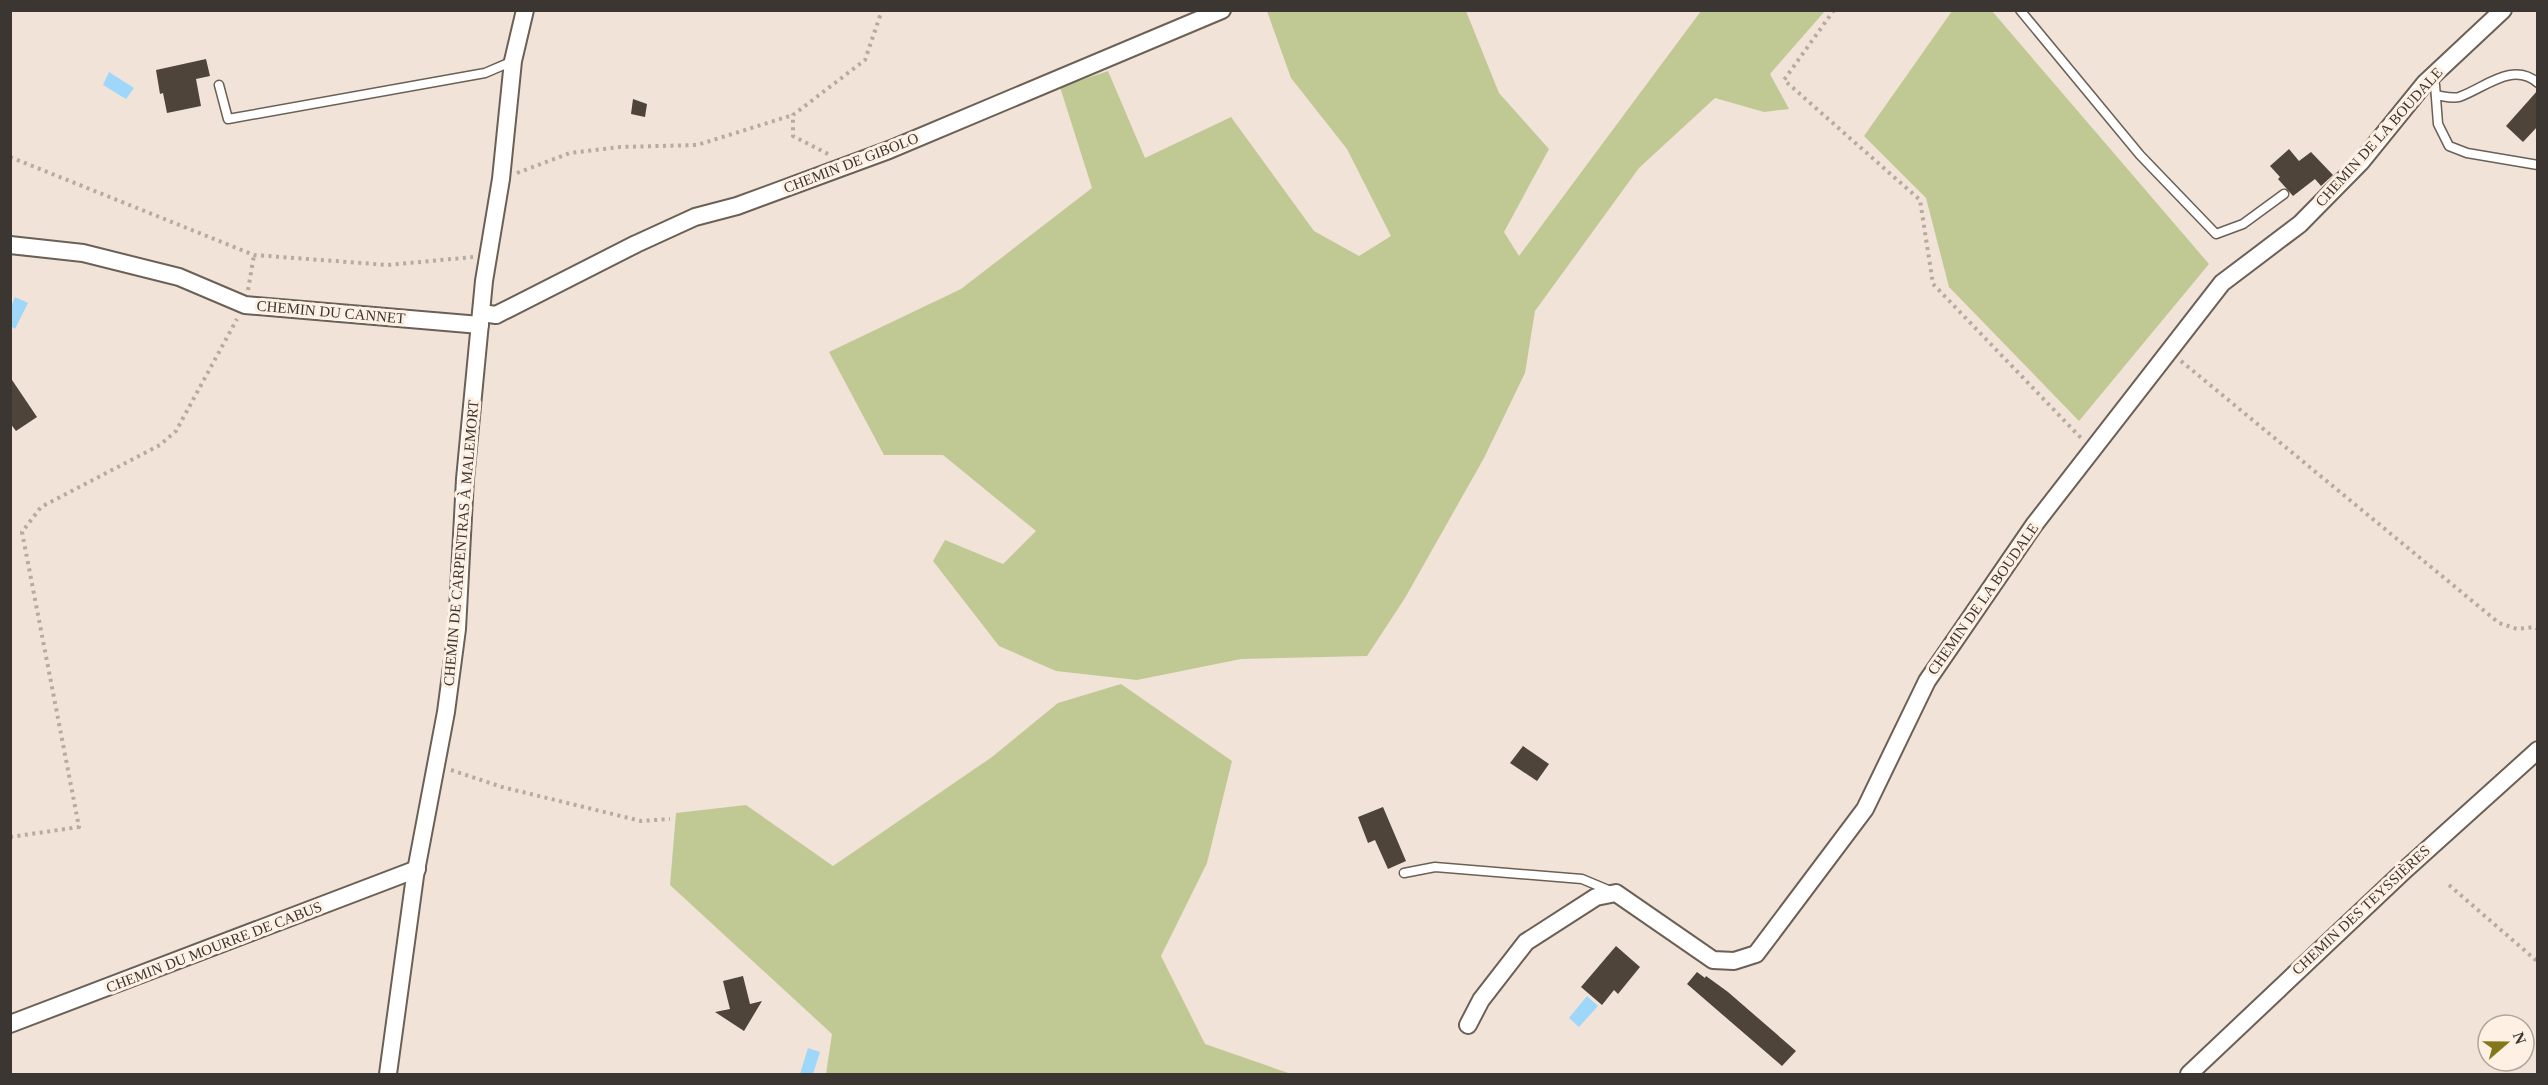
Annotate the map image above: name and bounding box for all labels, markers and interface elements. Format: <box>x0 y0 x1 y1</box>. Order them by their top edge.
street label: CHEMIN DE LA BOUDALE <box>2312 64 2446 210</box>
street label: CHEMIN DE GIBOLO <box>781 130 921 196</box>
street label: CHEMIN DU CANNET <box>256 298 406 326</box>
street label: CHEMIN DE CARPENTRAS À MALEMORT <box>441 399 481 687</box>
street label: CHEMIN DE LA BOUDALE <box>1924 520 2042 678</box>
street label: CHEMIN DES TEYSSIÈRES <box>2289 842 2433 978</box>
street label: CHEMIN DU MOURRE DE CABUS <box>104 898 324 996</box>
north arrow <box>2476 1013 2536 1073</box>
text: N <box>2510 1030 2530 1047</box>

